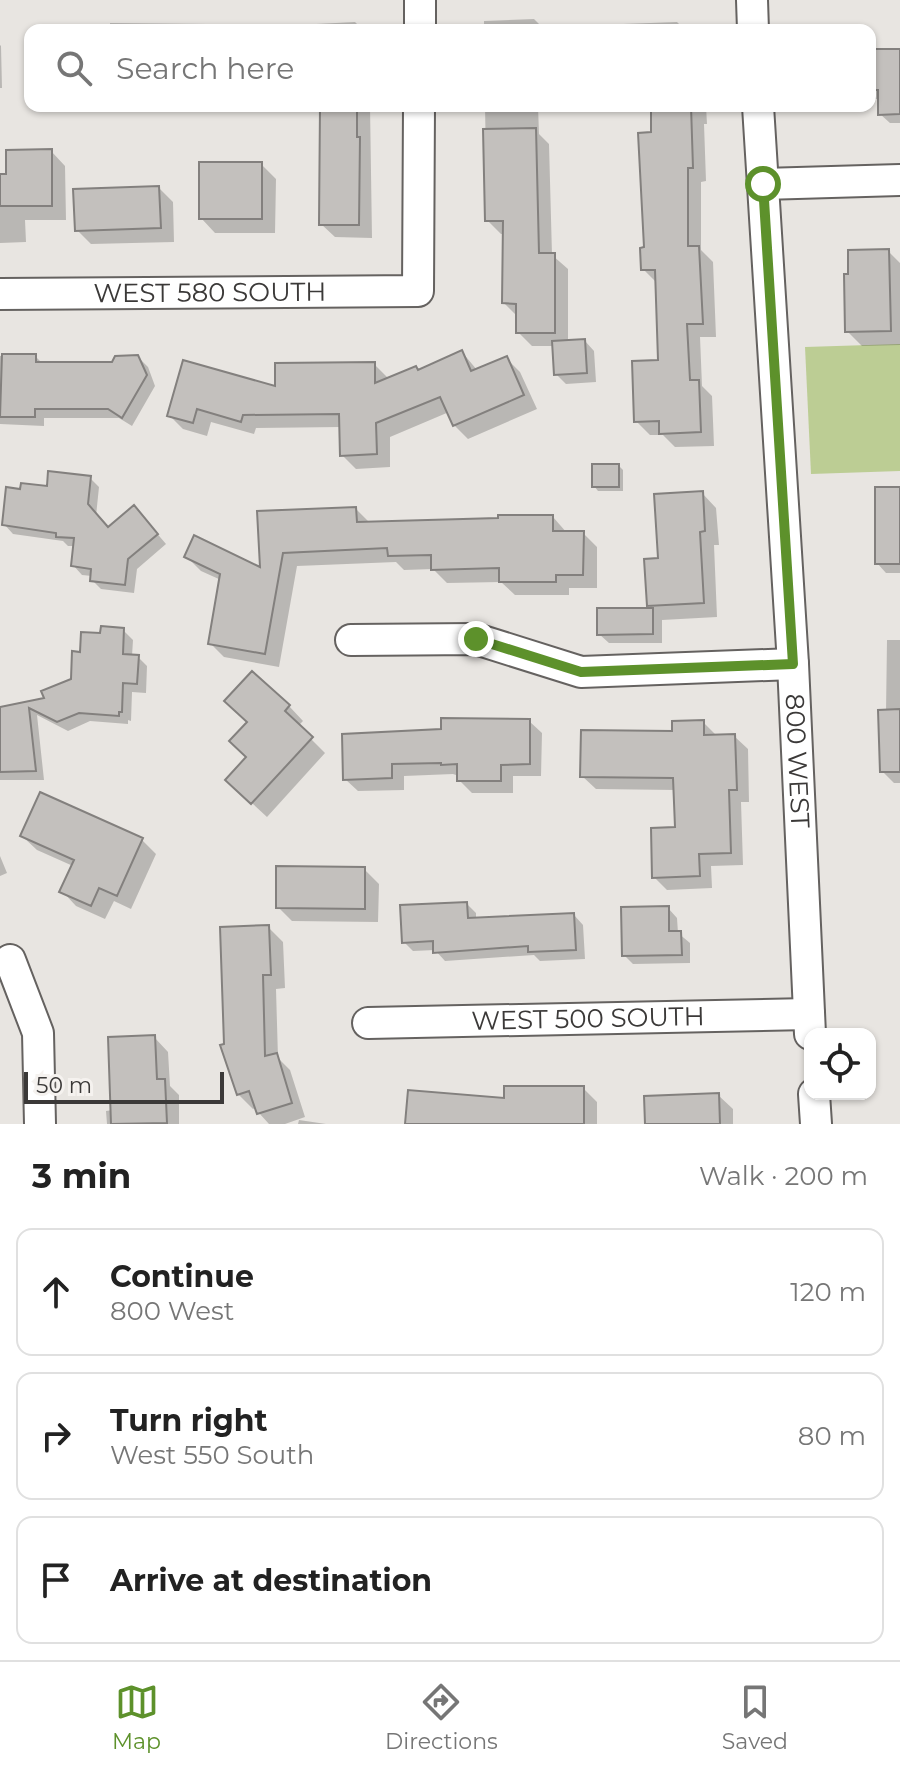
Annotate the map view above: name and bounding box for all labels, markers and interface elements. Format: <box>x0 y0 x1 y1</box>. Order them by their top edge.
search box <box>24 24 876 112</box>
icon: search <box>52 46 96 90</box>
text: Search here <box>116 50 294 87</box>
route start <box>745 166 781 202</box>
street label: WEST 580 SOUTH <box>93 276 327 309</box>
route end <box>458 621 494 657</box>
street label: 800 WEST <box>778 693 817 829</box>
street label: WEST 500 SOUTH <box>471 1000 705 1037</box>
map controls <box>804 1028 876 1100</box>
button: locate <box>804 1028 876 1100</box>
scale bar <box>24 1068 224 1104</box>
text: 50 m <box>36 1072 92 1099</box>
text: 3 min <box>32 1155 131 1197</box>
text: Walk · 200 m <box>699 1160 868 1192</box>
text: Continue <box>110 1258 254 1295</box>
icon: ahead <box>34 1270 78 1314</box>
text: 120 m <box>790 1276 866 1308</box>
text: 800 West <box>110 1295 234 1327</box>
text: Turn right <box>110 1402 267 1439</box>
icon: right <box>34 1414 78 1458</box>
text: 80 m <box>798 1420 866 1452</box>
text: West 550 South <box>110 1439 314 1471</box>
icon: arrive <box>34 1558 78 1602</box>
text: Arrive at destination <box>110 1562 432 1599</box>
tab: Map <box>112 1680 161 1755</box>
tab: Directions <box>385 1680 498 1755</box>
tab: Saved <box>722 1680 788 1755</box>

